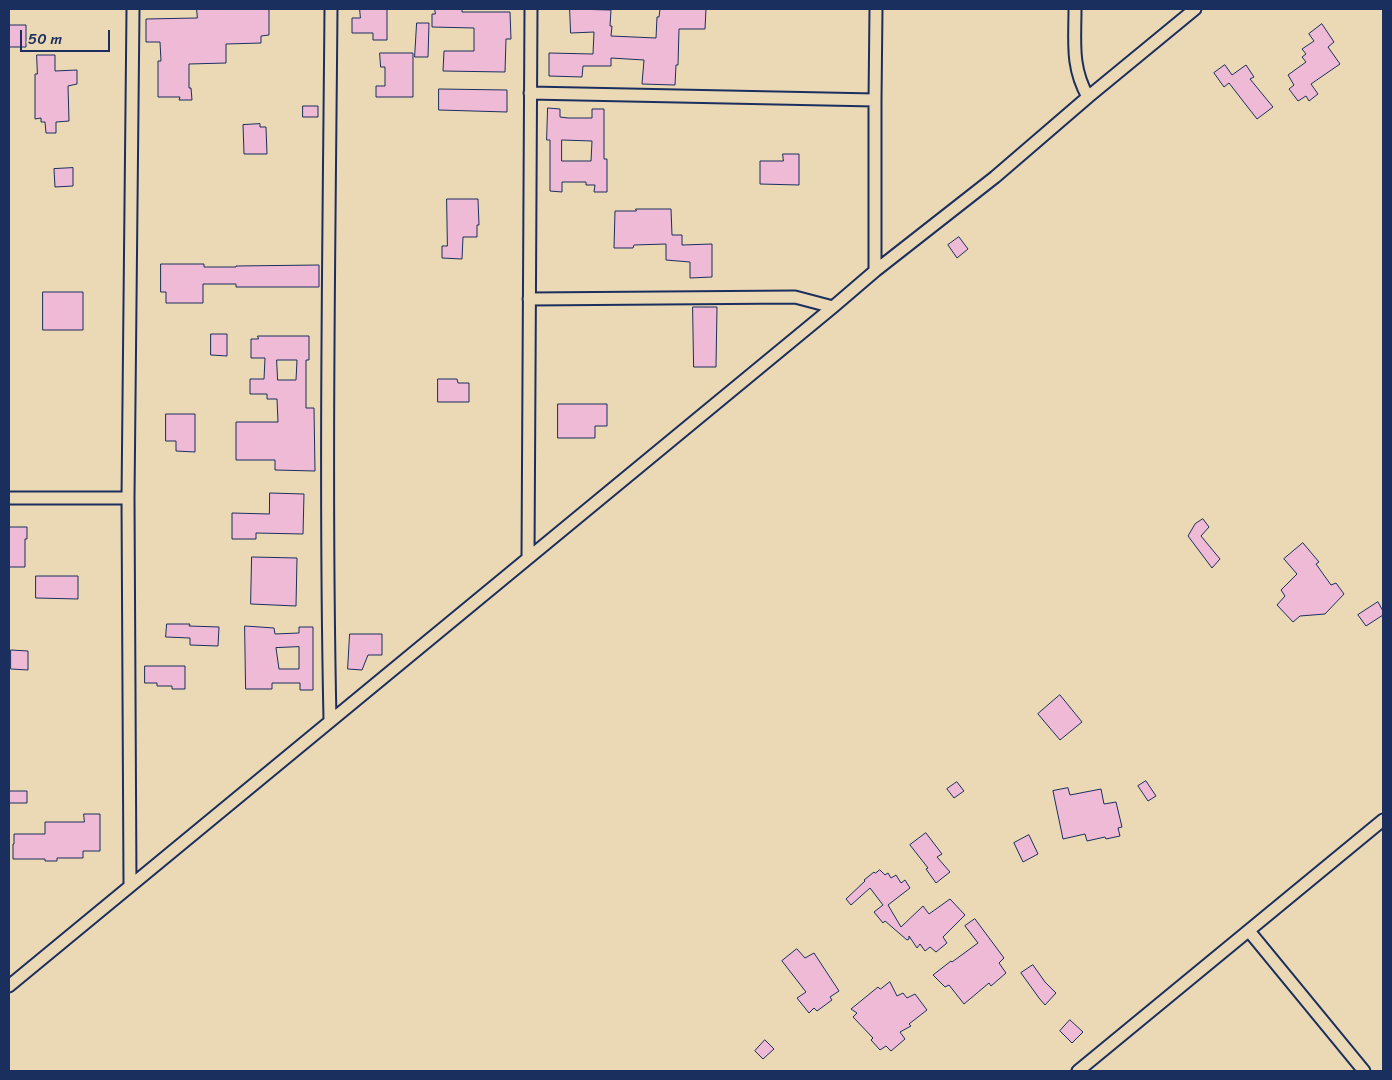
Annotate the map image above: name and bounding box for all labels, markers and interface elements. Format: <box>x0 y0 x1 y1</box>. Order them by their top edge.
scale bar <box>22 20 112 52</box>
text: 50 m <box>28 26 62 52</box>

